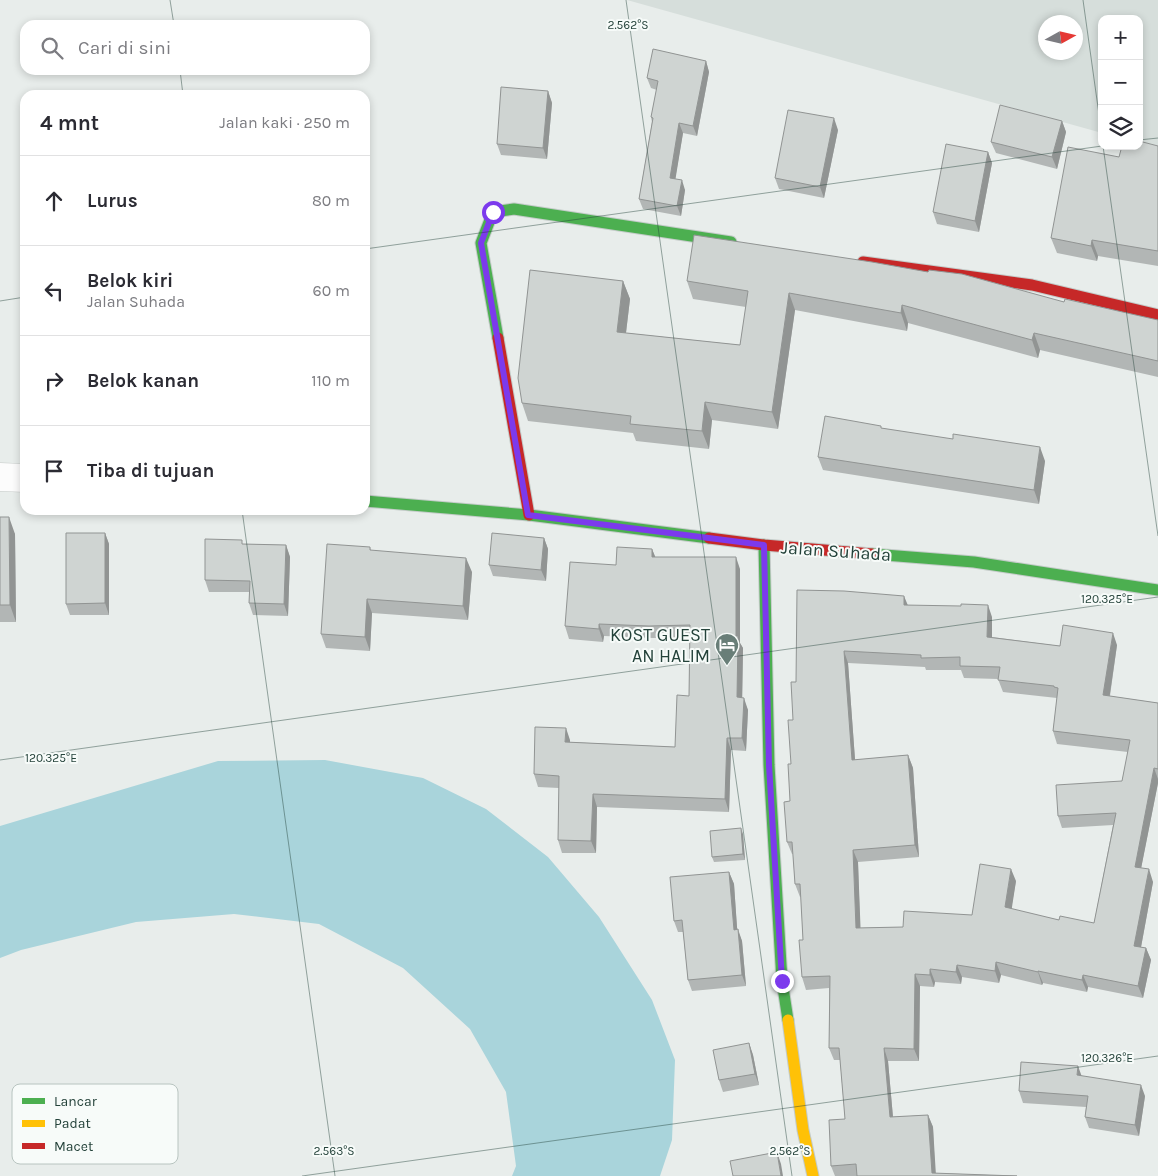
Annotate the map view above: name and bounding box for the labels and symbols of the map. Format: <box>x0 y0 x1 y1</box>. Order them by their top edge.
north arrow <box>1038 15 1083 60</box>
text: 2.562°S <box>607 18 649 32</box>
route start <box>482 201 505 224</box>
street label: Jalan Suhada <box>780 536 892 566</box>
text: 120.325°E <box>1081 592 1133 606</box>
place label: KOST GUEST AN HALIM <box>610 624 710 667</box>
hotel icon: KOST GUEST AN HALIM <box>714 632 740 666</box>
text: 120.325°E <box>25 751 77 765</box>
route end <box>771 970 794 993</box>
text: 120.326°E <box>1081 1051 1133 1065</box>
legend <box>12 1084 178 1164</box>
text: Lancar <box>54 1093 98 1110</box>
text: Padat <box>54 1115 91 1132</box>
text: Macet <box>54 1138 93 1155</box>
text: 2.563°S <box>313 1144 355 1158</box>
text: 2.562°S <box>769 1144 811 1158</box>

